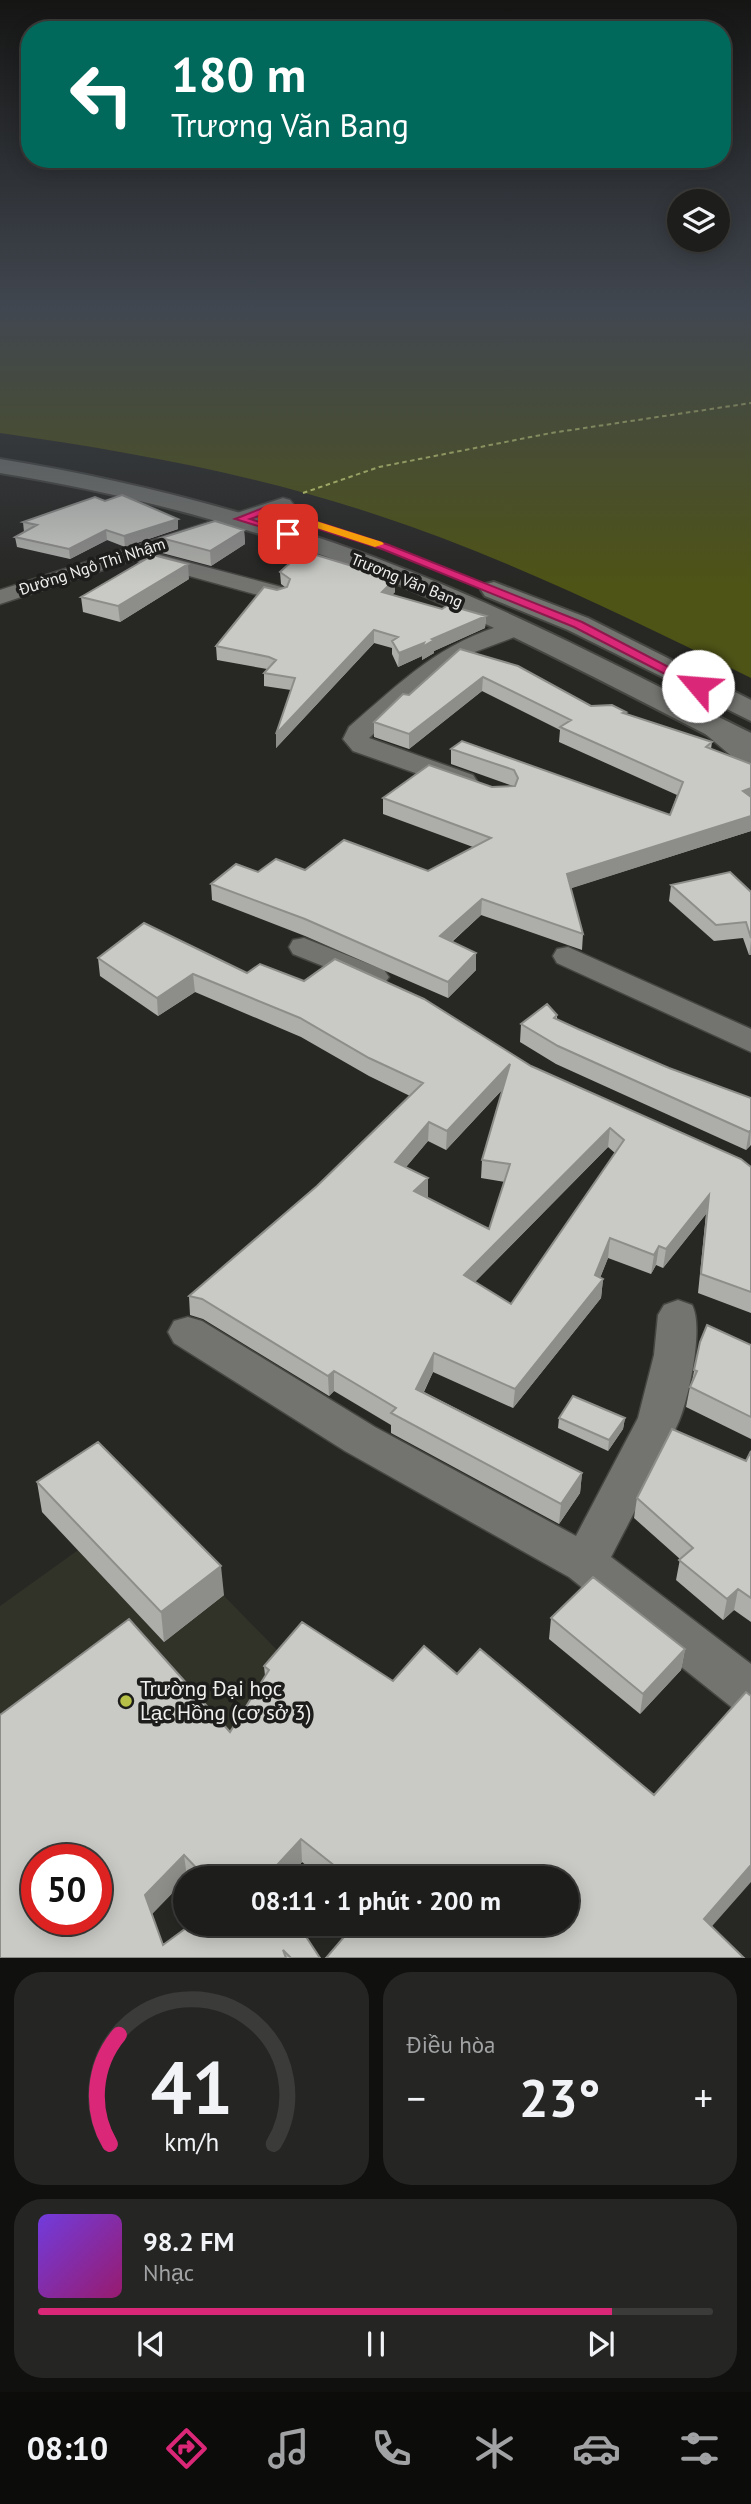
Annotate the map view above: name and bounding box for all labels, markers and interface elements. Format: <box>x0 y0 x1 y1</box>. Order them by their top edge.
text: 180 m <box>171 42 306 106</box>
icon: left <box>56 49 147 140</box>
text: Trương Văn Bang <box>171 104 409 146</box>
map controls <box>667 189 730 252</box>
button: layers <box>667 189 730 252</box>
pin <box>258 504 318 564</box>
icon: arrive <box>269 515 307 553</box>
street label: Đường Ngô Thì Nhậm <box>15 533 168 599</box>
street label: Trương Văn Bang <box>348 548 466 612</box>
position arrow <box>661 649 735 723</box>
place label: Trường Đại học Lạc Hồng (cơ sở 3) <box>140 1675 311 1726</box>
marker: Trường Đại học Lạc Hồng (cơ sở 3) <box>118 1693 134 1709</box>
speed limit sign: 50 <box>21 1844 112 1935</box>
text: 08:11 · 1 phút · 200 m <box>251 1884 501 1917</box>
text: Điều hòa <box>407 2030 495 2059</box>
text: 41 <box>150 2041 233 2135</box>
text: 23° <box>519 2064 601 2131</box>
text: − <box>407 2073 426 2122</box>
text: + <box>694 2073 713 2122</box>
text: km/h <box>164 2126 219 2158</box>
text: 98.2 FM <box>143 2225 234 2258</box>
text: Nhạc <box>143 2258 194 2287</box>
icon: previous <box>132 2325 170 2363</box>
icon: pause <box>357 2325 395 2363</box>
icon: next <box>582 2325 620 2363</box>
icon: directions <box>162 2424 211 2473</box>
icon: music <box>264 2424 313 2473</box>
icon: phone <box>367 2424 416 2473</box>
icon: climate <box>470 2424 519 2473</box>
icon: car <box>572 2424 621 2473</box>
icon: filters <box>675 2424 724 2473</box>
text: 08:10 <box>27 2427 108 2469</box>

